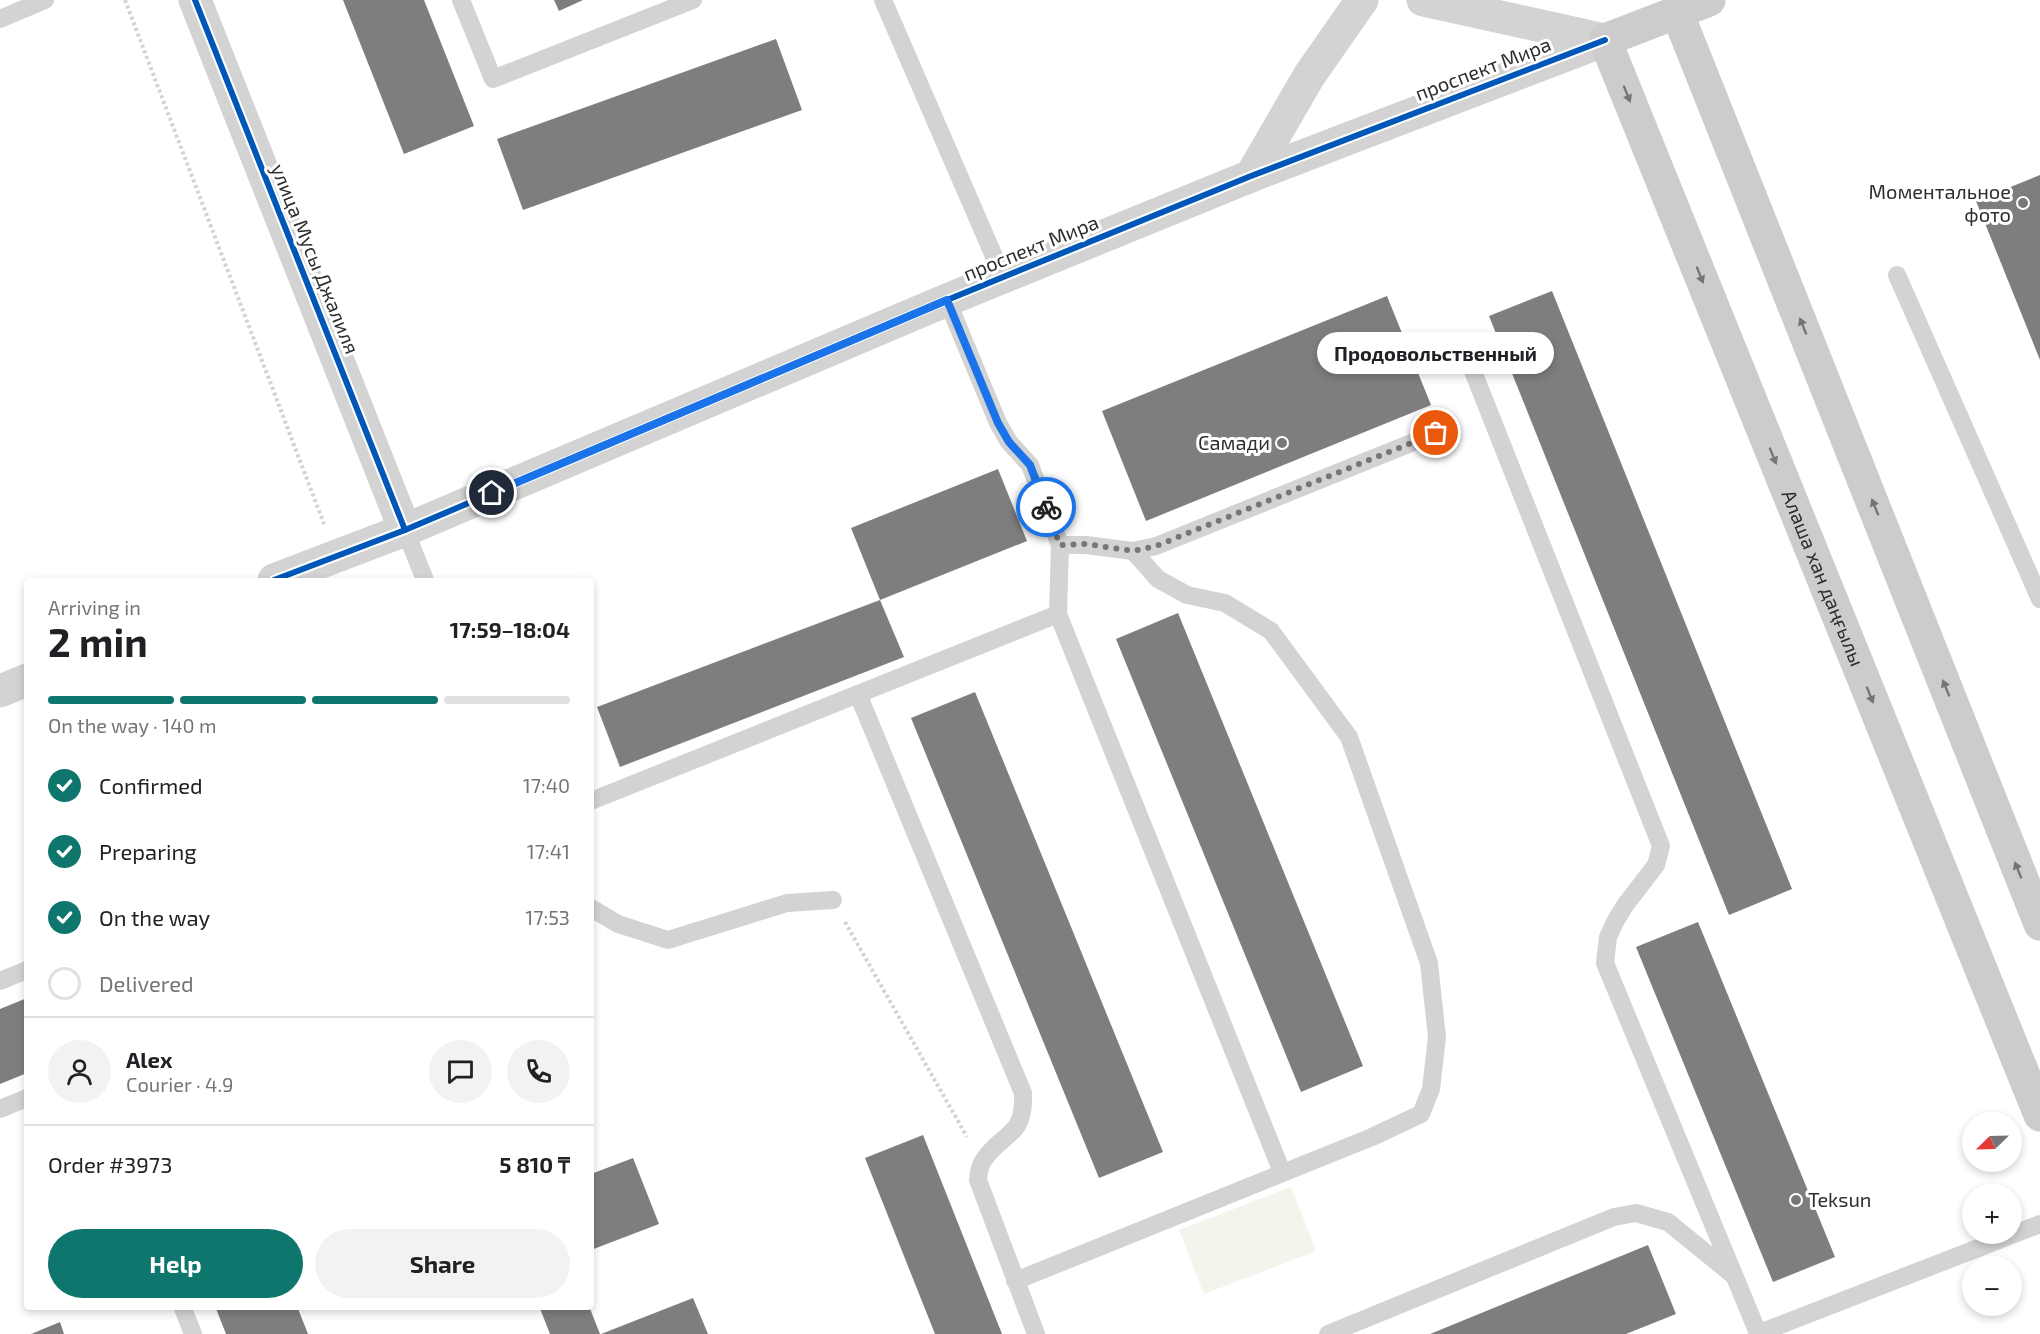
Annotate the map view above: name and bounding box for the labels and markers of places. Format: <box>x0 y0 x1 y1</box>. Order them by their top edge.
place label: Моментальное фото <box>1868 179 2011 226</box>
marker: Моментальное фото <box>2016 196 2030 210</box>
callout: Продовольственный <box>1318 331 1555 373</box>
pin <box>1410 407 1461 458</box>
place label: Самади <box>1198 430 1270 454</box>
marker: Самади <box>1275 436 1289 450</box>
pin <box>466 467 517 518</box>
place label: Teksun <box>1808 1187 1871 1211</box>
marker: Teksun <box>1789 1193 1803 1207</box>

